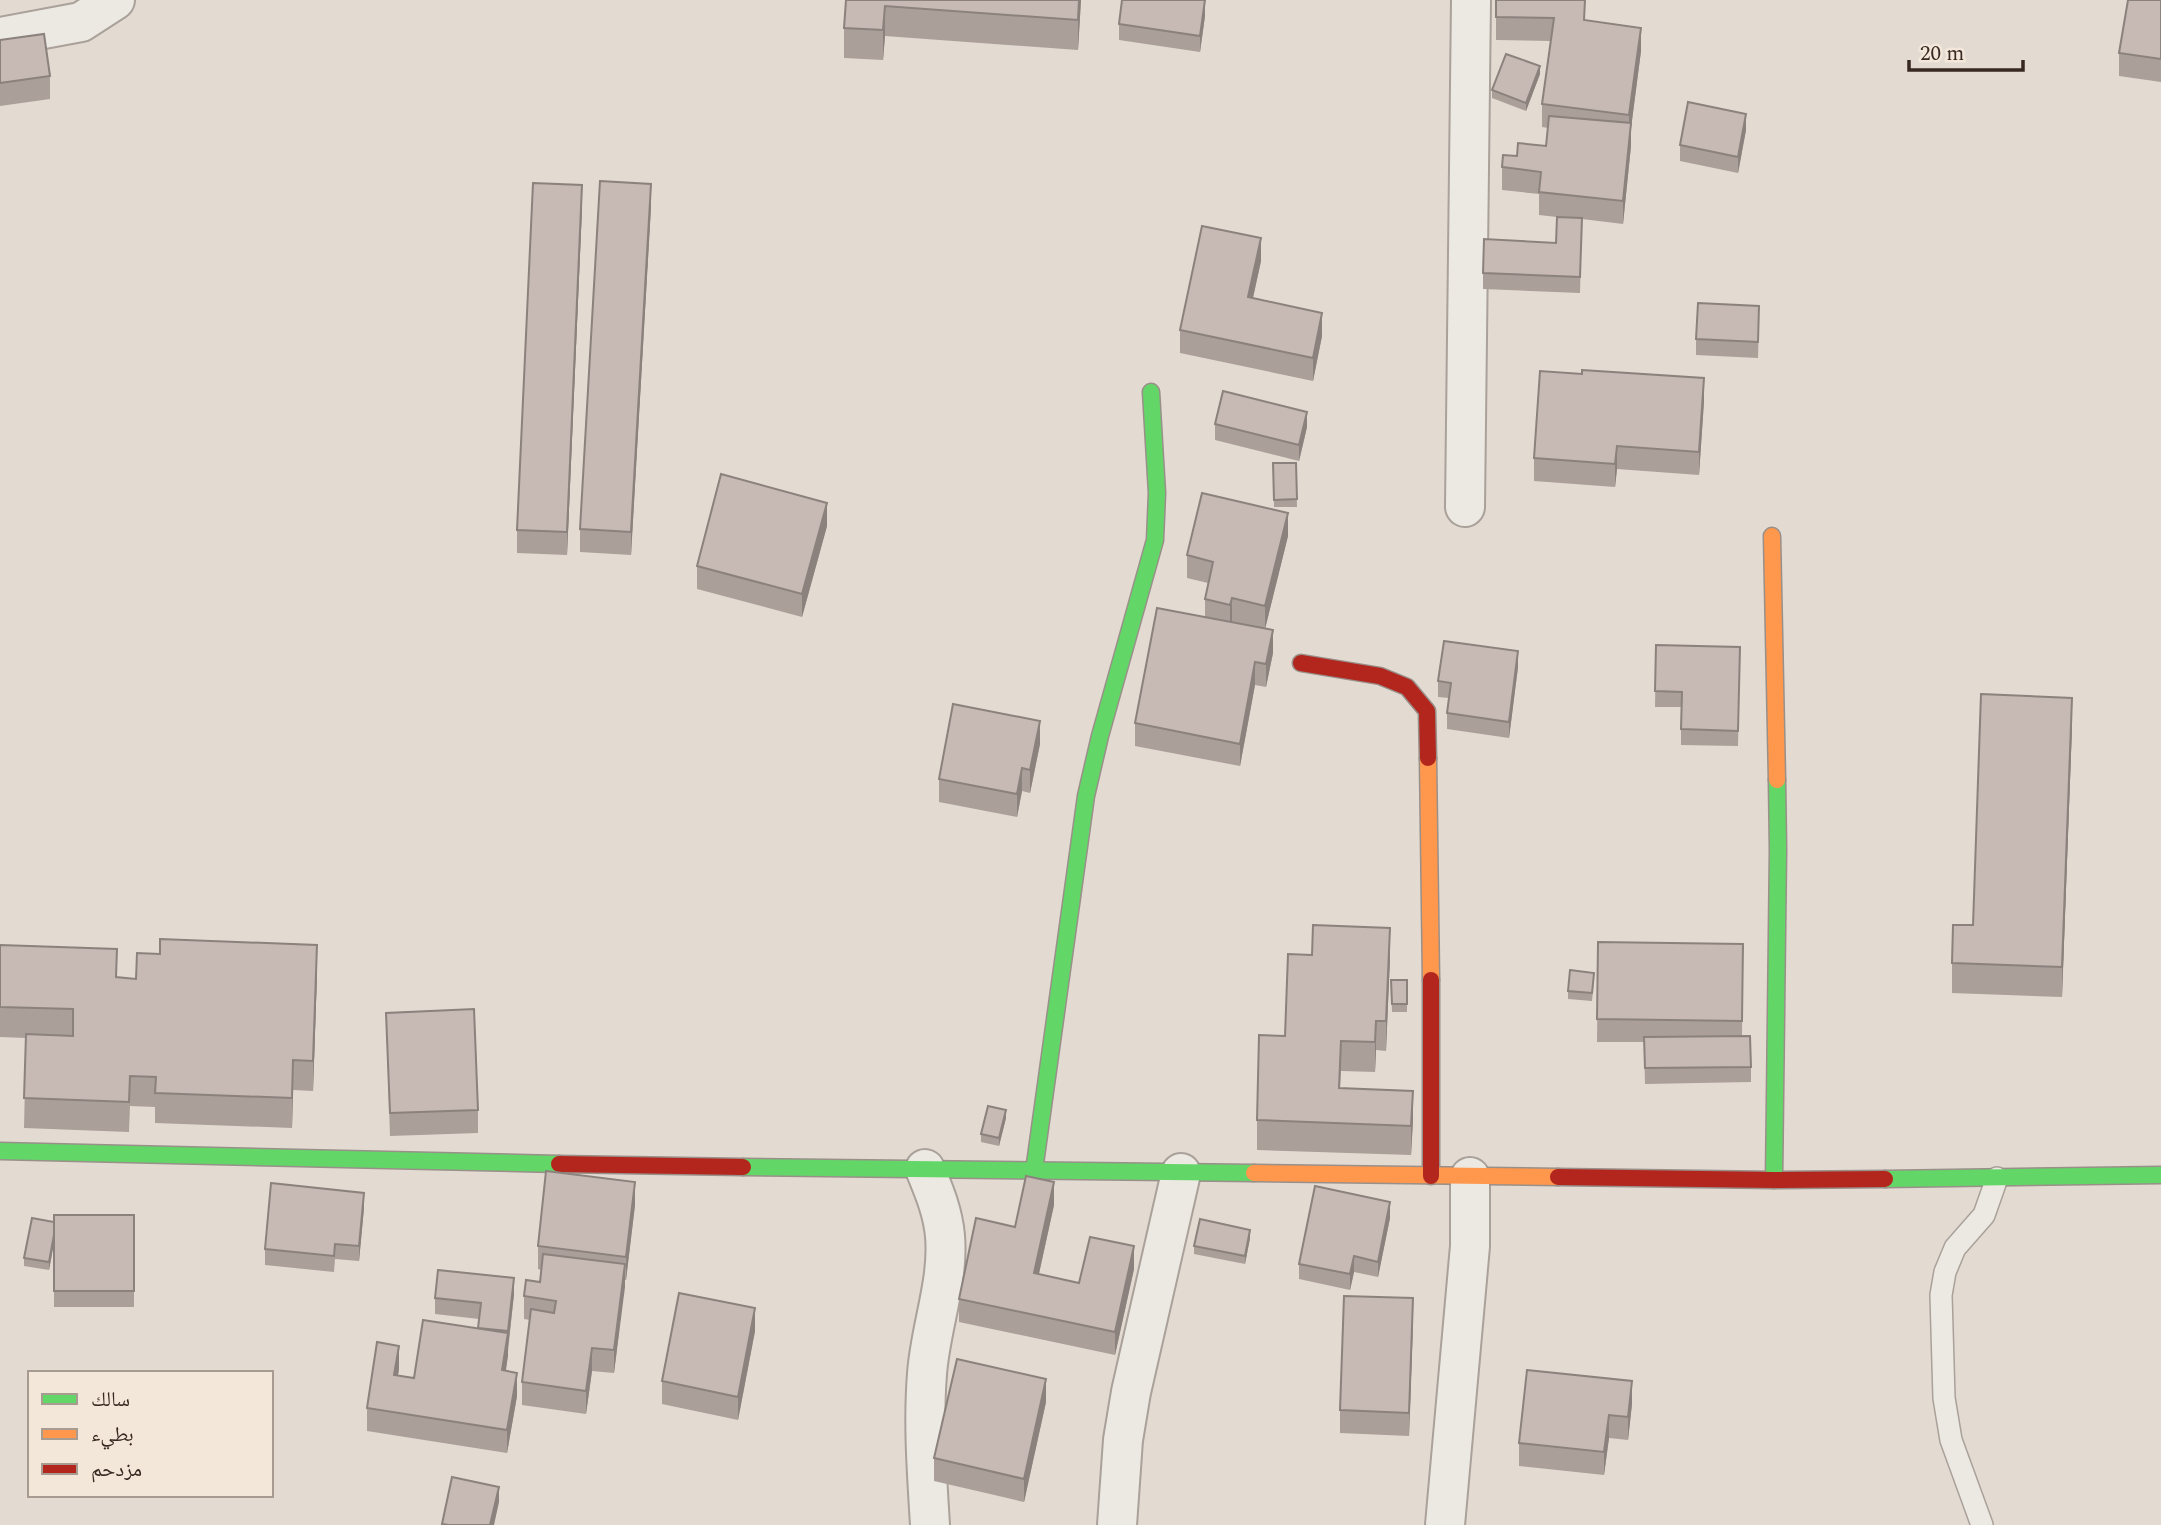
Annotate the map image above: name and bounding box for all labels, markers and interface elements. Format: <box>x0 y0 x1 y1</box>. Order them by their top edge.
scale bar <box>1909 28 2023 72</box>
text: 20 m <box>1920 38 1964 70</box>
legend <box>28 1371 273 1497</box>
text: سالك <box>91 1384 130 1416</box>
text: بطيء <box>91 1419 134 1451</box>
text: مزدحم <box>91 1454 142 1486</box>

